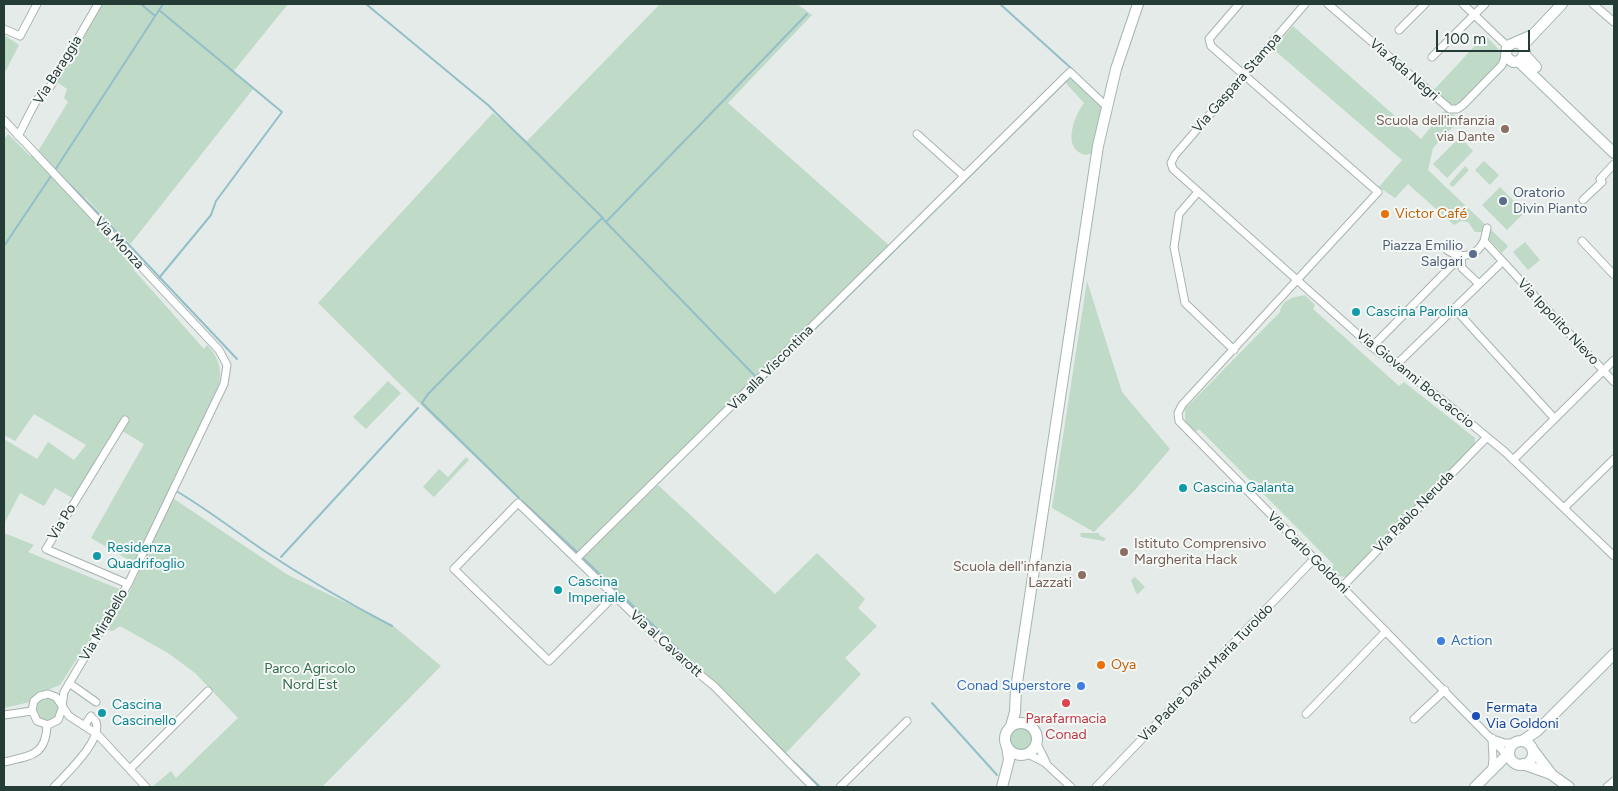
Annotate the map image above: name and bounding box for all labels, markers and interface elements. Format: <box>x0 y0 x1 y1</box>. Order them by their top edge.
scale bar <box>1438 20 1532 52</box>
street label: Via Gaspara Stampa <box>1189 30 1285 136</box>
text: 100 m <box>1444 30 1486 48</box>
street label: Via Baraggia <box>30 33 86 107</box>
street label: Via Ada Negri <box>1366 35 1442 105</box>
place label: Scuola dell'infanzia via Dante <box>1376 113 1495 146</box>
marker: Scuola dell'infanzia via Dante <box>1499 123 1511 135</box>
place label: Oratorio Divin Pianto <box>1513 185 1587 218</box>
marker: Oratorio Divin Pianto <box>1497 195 1509 207</box>
place label: Victor Café <box>1395 206 1467 222</box>
marker: Victor Café <box>1379 208 1391 220</box>
street label: Via Monza <box>91 213 147 273</box>
place label: Piazza Emilio Salgari <box>1382 238 1463 270</box>
marker: Piazza Emilio Salgari <box>1467 248 1479 260</box>
street label: Via Ippolito Nievo <box>1514 275 1602 369</box>
place label: Cascina Parolina <box>1366 304 1468 320</box>
marker: Cascina Parolina <box>1350 306 1362 318</box>
street label: Via alla Viscontina <box>725 322 817 414</box>
street label: Via Giovanni Boccaccio <box>1352 326 1478 432</box>
street label: Via Pablo Neruda <box>1370 467 1458 557</box>
place label: Cascina Galanta <box>1193 480 1294 496</box>
marker: Cascina Galanta <box>1177 482 1189 494</box>
street label: Via Po <box>44 501 80 543</box>
street label: Via Carlo Goldoni <box>1263 508 1353 598</box>
place label: Istituto Comprensivo Margherita Hack <box>1134 536 1266 568</box>
place label: Residenza Quadrifoglio <box>107 540 185 572</box>
marker: Istituto Comprensivo Margherita Hack <box>1118 546 1130 558</box>
marker: Residenza Quadrifoglio <box>91 550 103 562</box>
place label: Scuola dell'infanzia Lazzati <box>953 559 1072 592</box>
marker: Scuola dell'infanzia Lazzati <box>1076 569 1088 581</box>
place label: Cascina Imperiale <box>568 574 625 606</box>
marker: Cascina Imperiale <box>552 584 564 596</box>
street label: Via Mirabello <box>77 586 131 664</box>
street label: Via Padre David Maria Turoldo <box>1135 600 1277 746</box>
street label: Via al Cavarott <box>626 607 706 681</box>
place label: Action <box>1451 633 1492 649</box>
marker: Action <box>1435 635 1447 647</box>
place label: Oya <box>1111 657 1136 673</box>
marker: Oya <box>1095 659 1107 671</box>
park label: Parco Agricolo Nord Est <box>264 661 356 694</box>
place label: Conad Superstore <box>957 678 1071 694</box>
marker: Conad Superstore <box>1075 680 1087 692</box>
place label: Cascina Cascinello <box>112 697 176 730</box>
marker: Parafarmacia Conad <box>1060 697 1072 709</box>
place label: Fermata Via Goldoni <box>1486 700 1559 732</box>
marker: Cascina Cascinello <box>96 707 108 719</box>
marker: Fermata Via Goldoni <box>1470 710 1482 722</box>
place label: Parafarmacia Conad <box>1026 711 1106 744</box>

